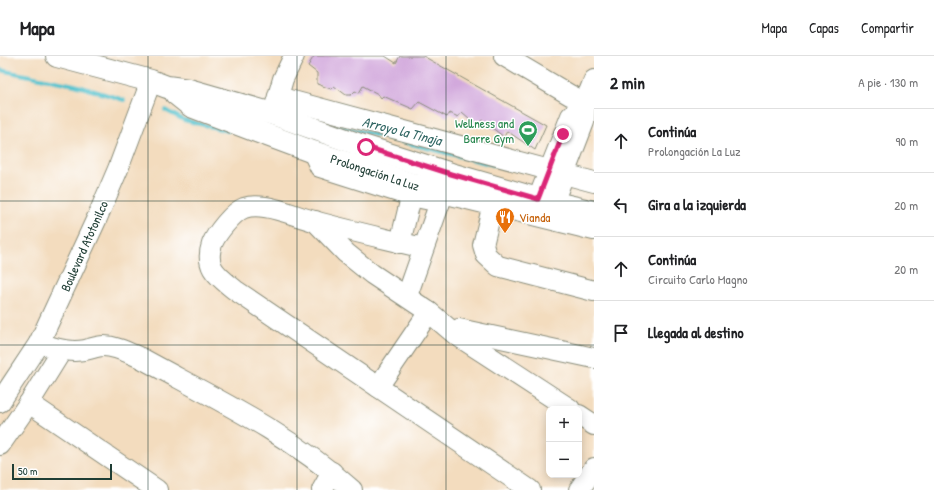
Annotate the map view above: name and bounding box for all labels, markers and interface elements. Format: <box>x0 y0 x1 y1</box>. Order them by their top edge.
text: Mapa <box>20 15 54 41</box>
text: Mapa <box>762 18 787 37</box>
text: Capas <box>809 18 839 37</box>
text: Compartir <box>861 18 914 37</box>
text: 2 min <box>610 71 645 94</box>
text: A pie · 130 m <box>858 73 918 91</box>
water label: Arroyo la Tinaja <box>360 112 445 151</box>
place label: Wellness and Barre Gym <box>455 114 514 147</box>
sports icon: Wellness and Barre Gym <box>517 119 539 147</box>
text: Continúa <box>648 121 696 142</box>
route end <box>554 125 572 143</box>
icon: ahead <box>610 130 632 152</box>
text: 90 m <box>896 132 918 150</box>
route start <box>357 138 375 156</box>
text: Prolongación La Luz <box>648 142 741 160</box>
street label: Prolongación La Luz <box>328 149 422 195</box>
icon: left <box>610 194 632 216</box>
text: Gira a la izquierda <box>648 194 746 215</box>
text: 20 m <box>894 196 918 214</box>
street label: Boulevard Atotonilco <box>56 198 112 294</box>
restaurant icon: Vianda <box>494 206 516 234</box>
place label: Vianda <box>519 208 550 226</box>
text: Continúa <box>648 249 696 270</box>
icon: ahead <box>610 258 632 280</box>
text: 20 m <box>894 260 918 278</box>
text: Circuito Carlo Magno <box>648 270 748 288</box>
icon: arrive <box>610 322 632 344</box>
text: Llegada al destino <box>648 322 744 343</box>
map controls <box>546 406 582 478</box>
button: + <box>546 406 582 442</box>
button: − <box>546 442 582 478</box>
scale bar <box>12 462 112 481</box>
text: 50 m <box>18 464 38 478</box>

